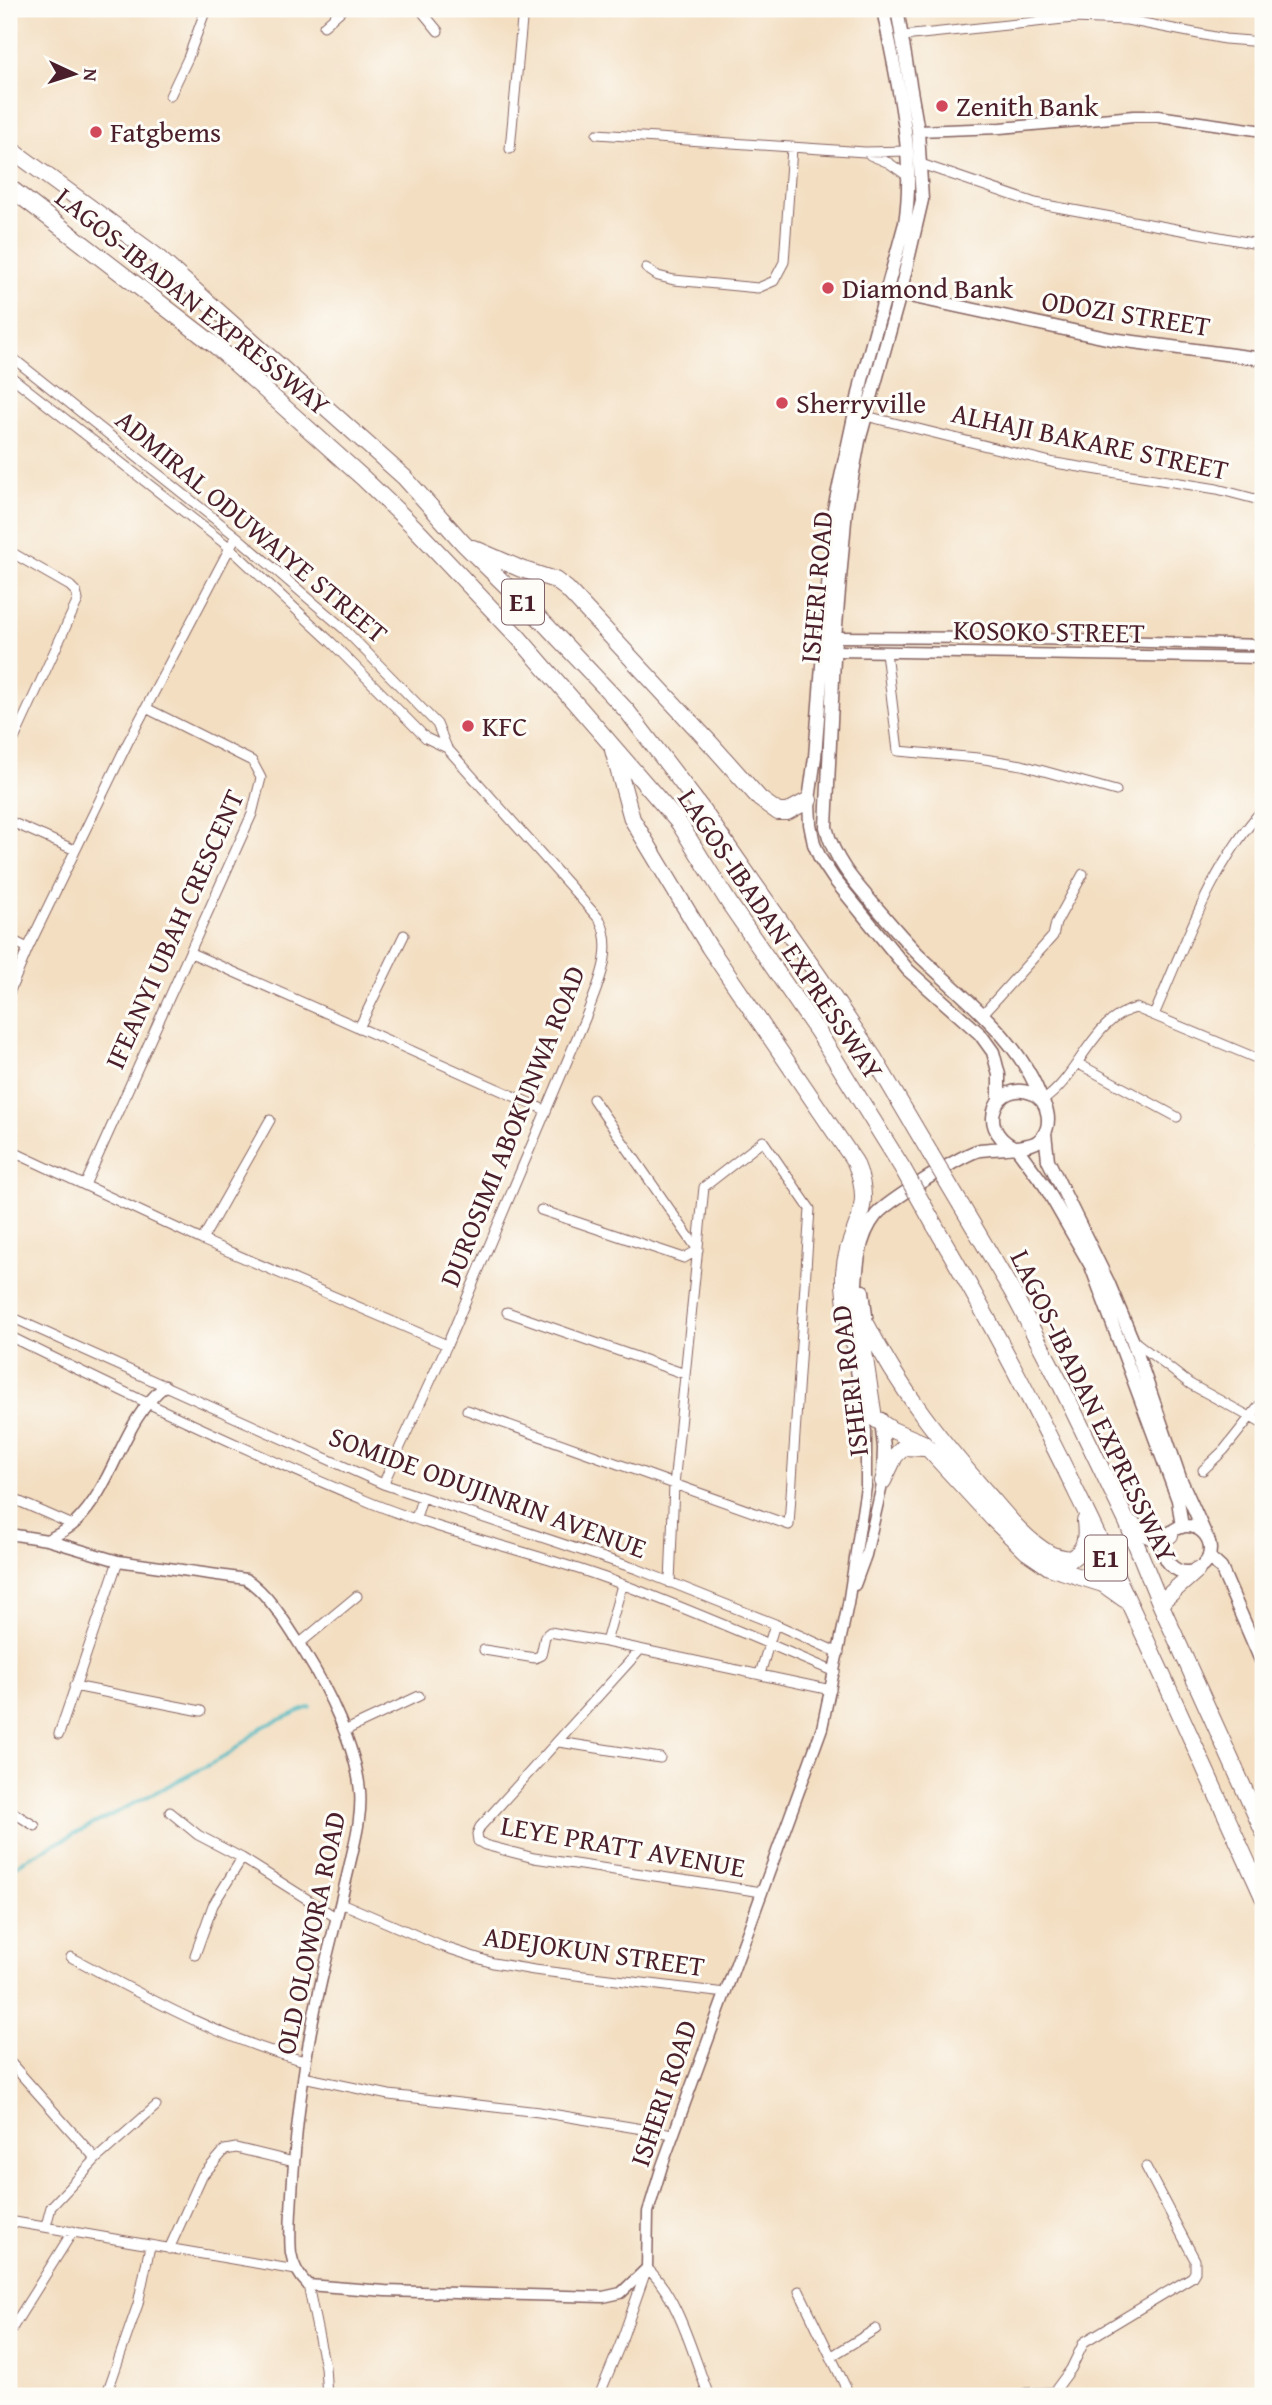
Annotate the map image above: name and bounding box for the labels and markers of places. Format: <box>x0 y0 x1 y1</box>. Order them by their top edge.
place label: Zenith Bank <box>956 85 1099 126</box>
marker: Zenith Bank <box>934 98 950 114</box>
place label: Fatgbems <box>110 111 221 152</box>
marker: Fatgbems <box>88 124 104 140</box>
place label: Diamond Bank <box>842 267 1014 308</box>
marker: Diamond Bank <box>820 280 836 296</box>
place label: Sherryville <box>796 382 926 423</box>
marker: Sherryville <box>774 395 790 411</box>
place label: KFC <box>482 705 527 746</box>
marker: KFC <box>460 718 476 734</box>

